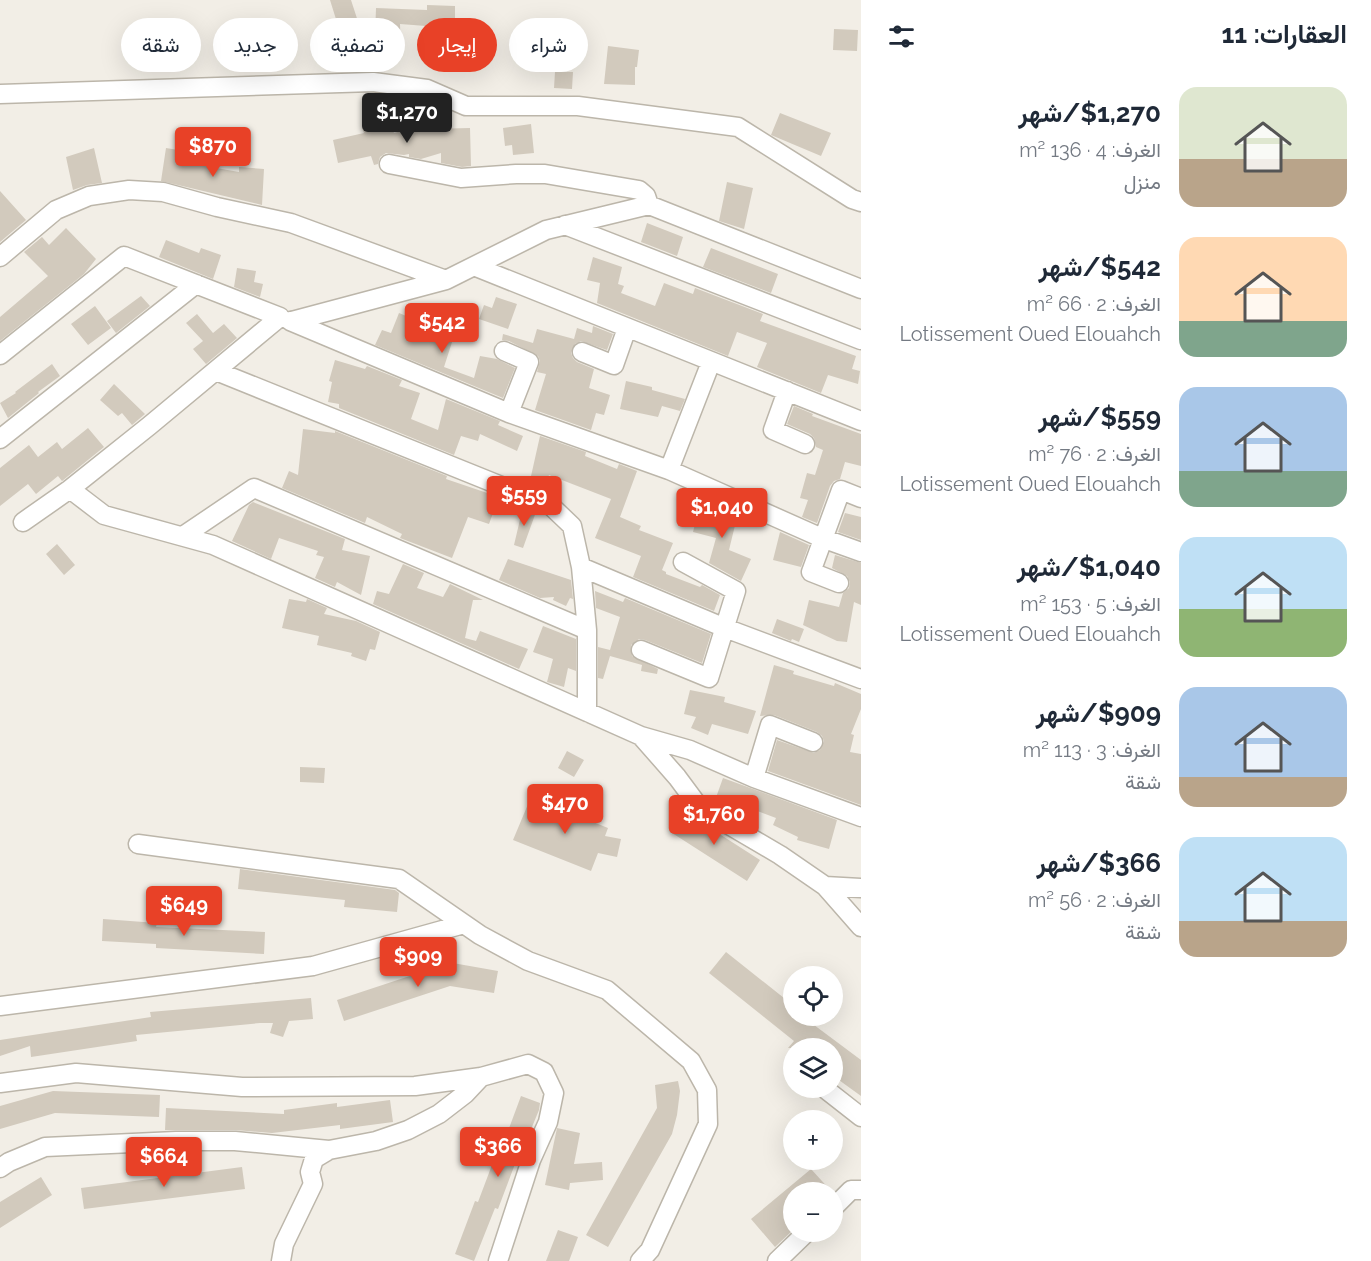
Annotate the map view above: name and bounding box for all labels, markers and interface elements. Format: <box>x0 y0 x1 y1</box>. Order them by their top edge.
chip: شقة <box>121 18 201 72</box>
chip: جديد <box>213 18 298 72</box>
chip: تصفية <box>310 18 405 72</box>
chip: إيجار <box>417 18 497 72</box>
chip: شراء <box>509 18 588 72</box>
text: العقارات: 11 <box>1221 19 1347 49</box>
icon: filters <box>885 20 918 53</box>
pin: $1,270 <box>358 93 456 144</box>
text: $1,270/شهر <box>1018 98 1161 128</box>
text: $1,270 <box>376 100 438 124</box>
icon: home <box>1227 111 1299 183</box>
pin: $870 <box>177 127 249 178</box>
text: $870 <box>189 134 237 158</box>
text: الغرف: 4 · 136 m² <box>1019 138 1161 162</box>
text: منزل <box>1124 170 1161 194</box>
text: $542/شهر <box>1038 252 1161 282</box>
icon: home <box>1227 261 1299 333</box>
text: الغرف: 2 · 66 m² <box>1027 292 1161 316</box>
pin: $542 <box>406 303 478 354</box>
text: $542 <box>419 310 465 334</box>
text: Lotissement Oued Elouahch <box>899 322 1161 346</box>
text: $559/شهر <box>1038 402 1161 432</box>
icon: home <box>1227 411 1299 483</box>
text: الغرف: 2 · 76 m² <box>1028 442 1161 466</box>
text: Lotissement Oued Elouahch <box>899 472 1161 496</box>
pin: $559 <box>488 476 560 527</box>
text: $559 <box>501 483 547 507</box>
pin: $1,040 <box>673 488 771 539</box>
text: $1,040 <box>690 495 754 519</box>
text: $1,040/شهر <box>1017 552 1161 582</box>
icon: home <box>1227 561 1299 633</box>
text: الغرف: 5 · 153 m² <box>1020 592 1161 616</box>
text: Lotissement Oued Elouahch <box>899 622 1161 646</box>
text: $909/شهر <box>1036 698 1161 728</box>
icon: home <box>1227 711 1299 783</box>
text: الغرف: 3 · 113 m² <box>1023 738 1161 762</box>
text: شقة <box>1125 770 1161 794</box>
pin: $470 <box>529 784 601 835</box>
text: $470 <box>541 791 589 815</box>
pin: $1,760 <box>665 795 763 846</box>
text: $1,760 <box>683 802 745 826</box>
text: $366/شهر <box>1036 848 1161 878</box>
icon: home <box>1227 861 1299 933</box>
pin: $649 <box>148 886 220 937</box>
text: الغرف: 2 · 56 m² <box>1028 888 1161 912</box>
text: $649 <box>160 893 208 917</box>
text: شقة <box>1125 920 1161 944</box>
pin: $909 <box>382 937 454 988</box>
text: $909 <box>394 944 442 968</box>
map controls <box>783 966 843 1242</box>
button: locate <box>783 966 843 1026</box>
button: layers <box>783 1038 843 1098</box>
button: + <box>783 1110 843 1170</box>
pin: $366 <box>462 1127 534 1178</box>
text: $366 <box>474 1134 522 1158</box>
pin: $664 <box>128 1137 200 1188</box>
text: $664 <box>140 1144 188 1168</box>
button: − <box>783 1182 843 1242</box>

